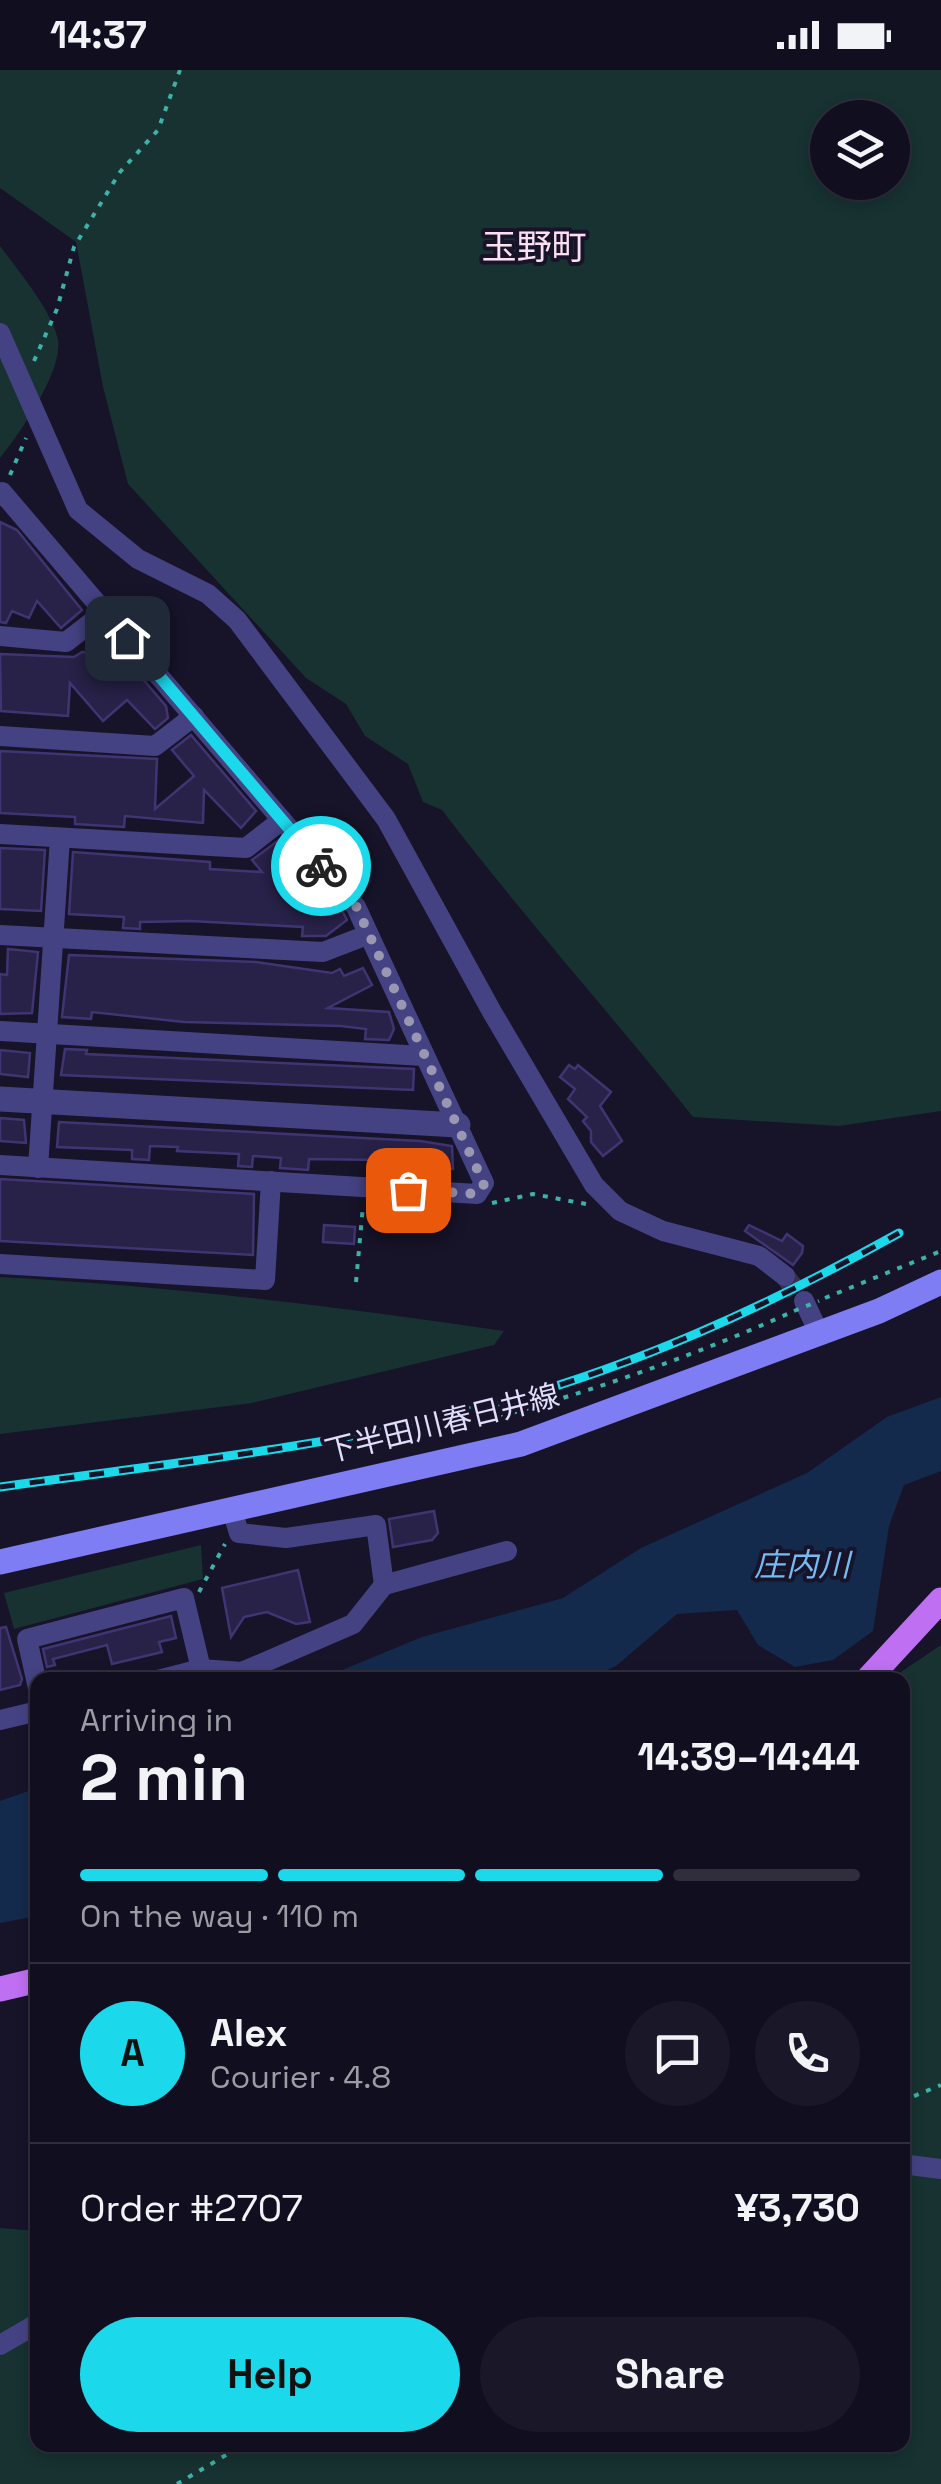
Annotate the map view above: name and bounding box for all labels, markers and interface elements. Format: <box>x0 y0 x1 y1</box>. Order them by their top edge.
text: 14:37 <box>50 11 147 59</box>
map controls <box>810 100 910 200</box>
button: layers <box>810 100 910 200</box>
district label: 玉野町 <box>481 225 587 269</box>
pin <box>85 596 170 681</box>
icon: home <box>100 611 155 666</box>
courier <box>271 816 371 916</box>
icon: bike <box>294 839 349 894</box>
pin <box>366 1148 451 1233</box>
icon: bag <box>381 1163 436 1218</box>
street label: 下半田川春日井線 <box>321 1375 563 1471</box>
water label: 庄内川 <box>754 1545 853 1585</box>
text: Arriving in <box>80 1700 233 1740</box>
text: 14:39–14:44 <box>638 1733 860 1781</box>
text: 2 min <box>80 1736 248 1819</box>
text: On the way · 110 m <box>80 1896 359 1936</box>
button: chat <box>625 2001 730 2106</box>
button: phone <box>755 2001 860 2106</box>
text: Alex <box>210 2009 287 2057</box>
text: A <box>120 2029 145 2077</box>
text: Courier · 4.8 <box>210 2057 391 2097</box>
text: Order #2707 <box>80 2184 303 2232</box>
text: ¥3,730 <box>735 2184 860 2232</box>
button: Help <box>80 2317 460 2432</box>
button: Share <box>480 2317 860 2432</box>

